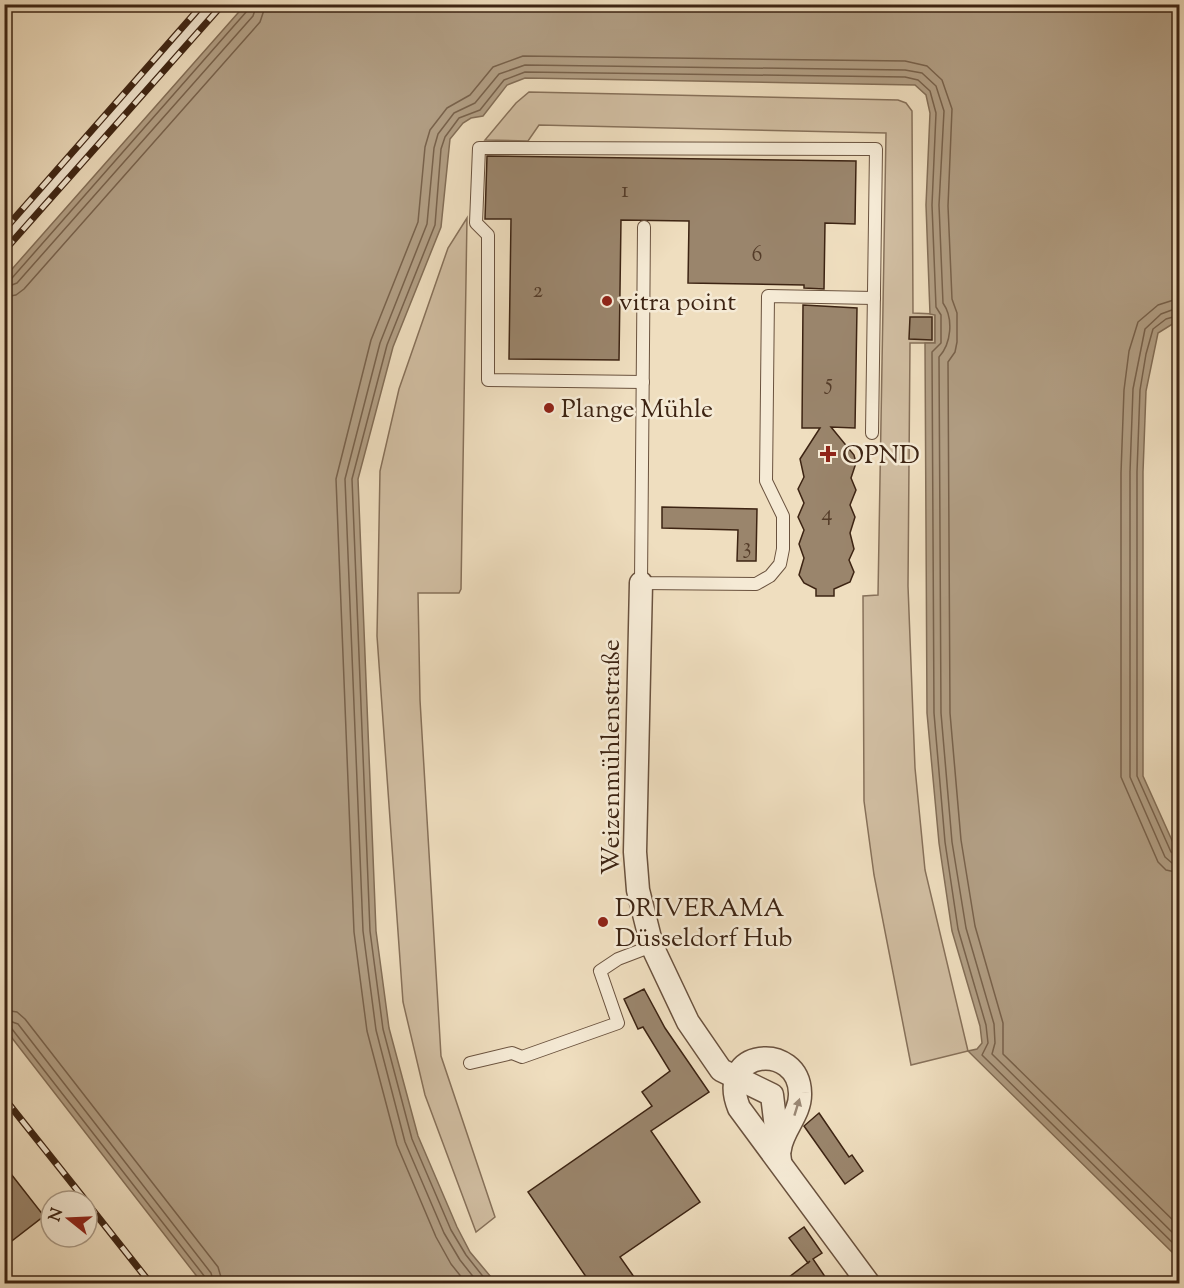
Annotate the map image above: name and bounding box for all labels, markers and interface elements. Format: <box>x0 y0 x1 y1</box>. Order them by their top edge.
house number: 1 <box>621 176 629 208</box>
house number: 6 <box>752 240 762 272</box>
house number: 2 <box>533 276 543 308</box>
place label: vitra point <box>619 285 736 322</box>
marker: vitra point <box>600 294 614 308</box>
house number: 5 <box>823 368 833 400</box>
place label: Plange Mühle <box>561 392 713 429</box>
marker: Plange Mühle <box>542 401 556 415</box>
place label: OPND <box>842 438 920 475</box>
marker: OPND <box>819 445 837 463</box>
house number: 4 <box>821 499 833 531</box>
house number: 3 <box>743 532 751 564</box>
street label: Weizenmühlenstraße <box>594 639 631 875</box>
place label: DRIVERAMA Düsseldorf Hub <box>615 891 792 958</box>
marker: DRIVERAMA Düsseldorf Hub <box>596 915 610 929</box>
one-way arrow <box>793 1098 802 1116</box>
north arrow <box>39 1189 99 1249</box>
text: N <box>44 1205 70 1225</box>

